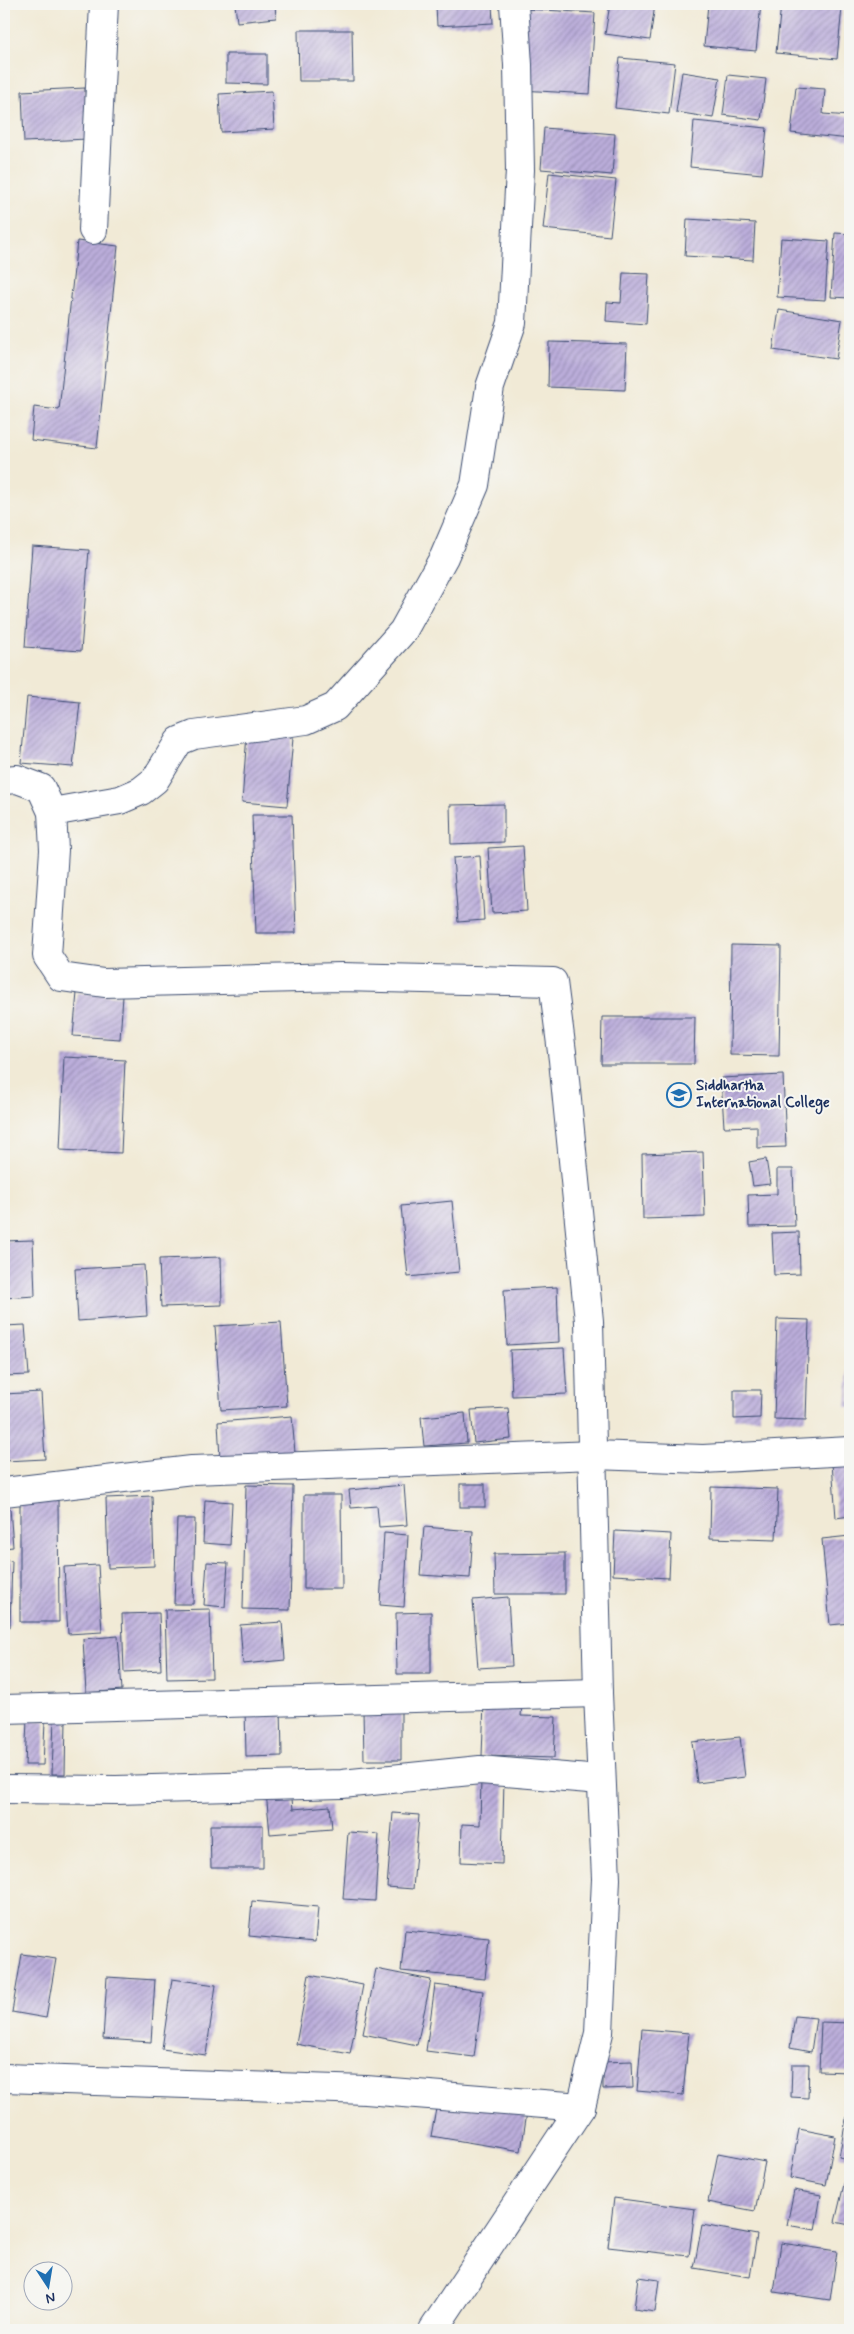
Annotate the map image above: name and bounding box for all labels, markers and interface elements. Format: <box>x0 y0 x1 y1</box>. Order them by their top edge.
place label: Siddhartha International College <box>696 1076 830 1115</box>
school or university icon: Siddhartha International College <box>666 1082 692 1108</box>
north arrow <box>22 2262 72 2312</box>
text: N <box>44 2288 57 2308</box>

